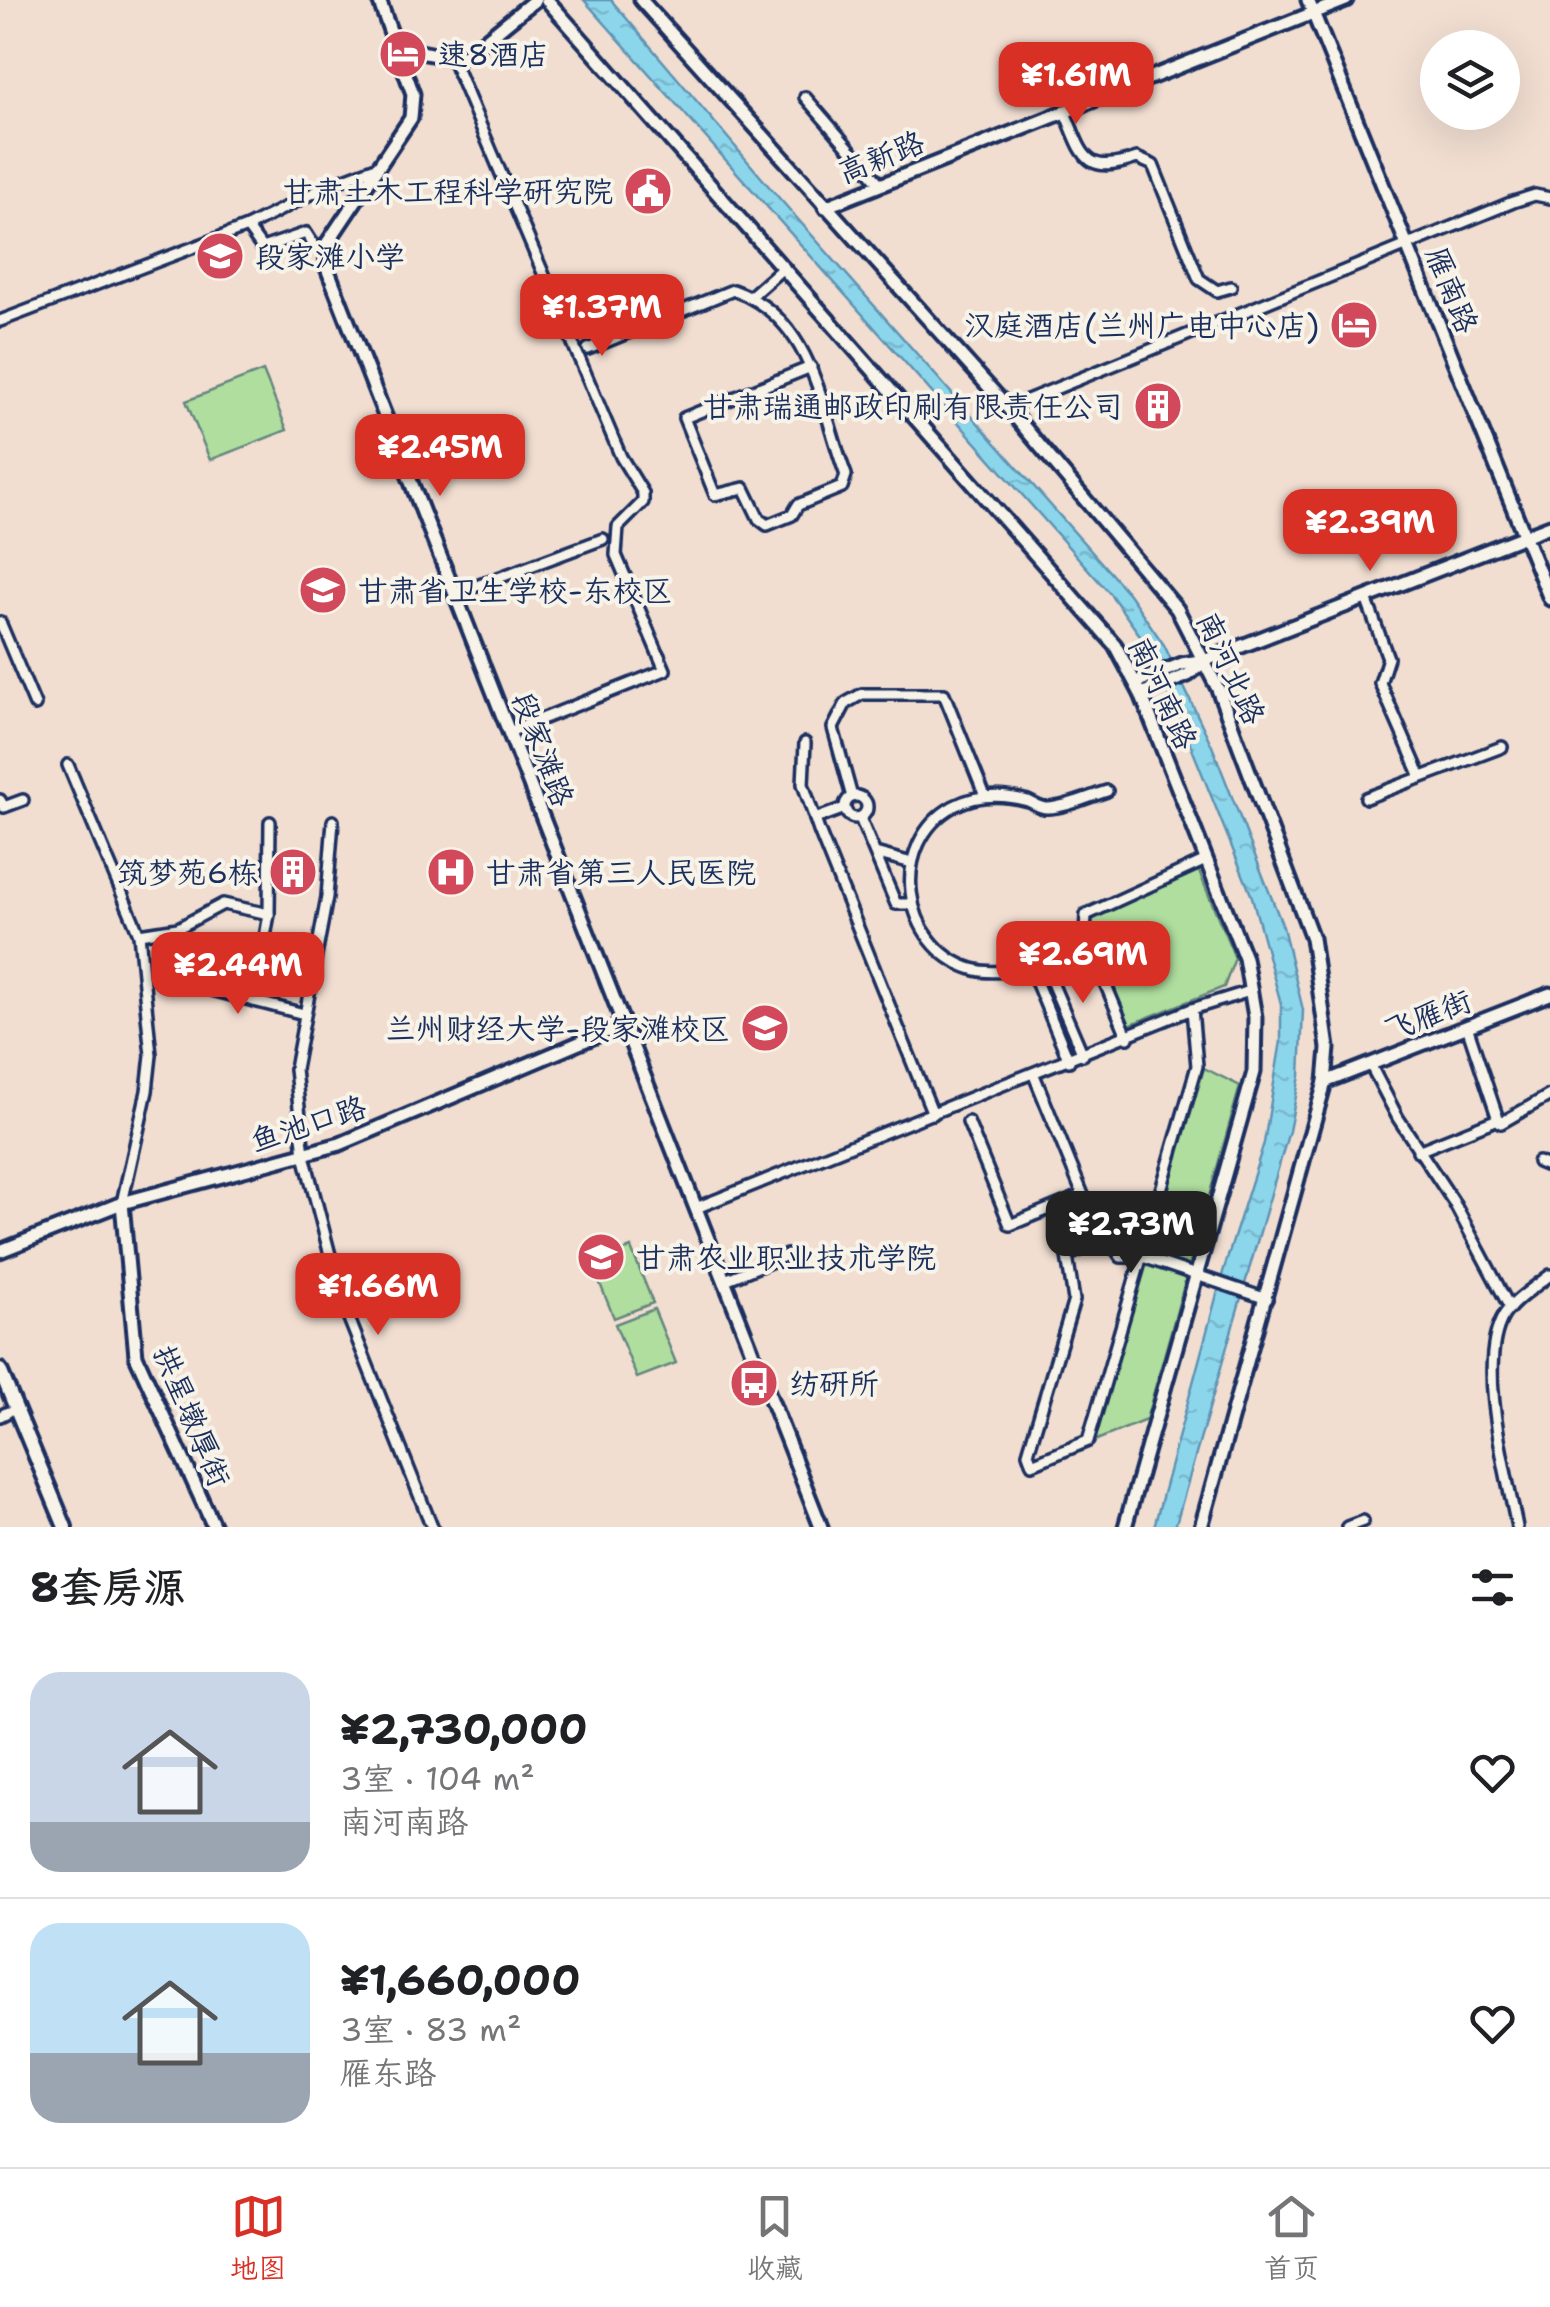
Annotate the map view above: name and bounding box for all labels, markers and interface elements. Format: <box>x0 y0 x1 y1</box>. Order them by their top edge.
hotel icon: 速8酒店 <box>377 28 429 80</box>
map controls <box>1420 30 1520 130</box>
button: layers <box>1420 30 1520 130</box>
place label: 速8酒店 <box>438 34 549 75</box>
pin: ¥1.61M <box>995 42 1157 127</box>
text: ¥1.61M <box>1021 53 1131 96</box>
street label: 高新路 <box>832 121 930 193</box>
public building icon: 甘肃土木工程科学研究院 <box>622 165 674 217</box>
place label: 甘肃土木工程科学研究院 <box>283 171 613 212</box>
school or university icon: 段家滩小学 <box>194 230 246 282</box>
place label: 段家滩小学 <box>255 236 405 277</box>
street label: 雁南路 <box>1416 241 1488 339</box>
pin: ¥1.37M <box>521 274 683 359</box>
text: ¥1.37M <box>542 285 662 328</box>
hotel icon: 汉庭酒店(兰州广电中心店) <box>1328 299 1380 351</box>
place label: 汉庭酒店(兰州广电中心店) <box>964 305 1319 346</box>
building icon: 甘肃瑞通邮政印刷有限责任公司 <box>1132 380 1184 432</box>
place label: 甘肃瑞通邮政印刷有限责任公司 <box>703 386 1123 427</box>
pin: ¥2.45M <box>359 414 521 499</box>
text: ¥2.45M <box>377 425 503 468</box>
pin: ¥2.39M <box>1289 489 1451 574</box>
text: ¥2.39M <box>1305 500 1435 543</box>
school or university icon: 甘肃省卫生学校-东校区 <box>297 564 349 616</box>
place label: 甘肃省卫生学校-东校区 <box>358 570 673 611</box>
street label: 南河北路 <box>1187 605 1275 731</box>
street label: 南河南路 <box>1119 630 1207 756</box>
street label: 段家滩路 <box>502 686 584 812</box>
building icon: 筑梦苑6栋 <box>267 846 319 898</box>
hospital icon: 甘肃省第三人民医院 <box>425 846 477 898</box>
place label: 筑梦苑6栋 <box>117 852 258 893</box>
place label: 甘肃省第三人民医院 <box>486 852 756 893</box>
pin: ¥2.69M <box>1002 921 1164 1006</box>
pin: ¥2.44M <box>157 932 319 1017</box>
text: ¥2.69M <box>1018 932 1148 975</box>
text: ¥2.44M <box>173 943 303 986</box>
street label: 飞雁街 <box>1379 980 1477 1050</box>
school or university icon: 兰州财经大学-段家滩校区 <box>739 1002 791 1054</box>
place label: 兰州财经大学-段家滩校区 <box>386 1008 730 1049</box>
street label: 鱼池口路 <box>245 1086 371 1162</box>
pin: ¥2.73M <box>1050 1191 1212 1276</box>
text: ¥2.73M <box>1068 1202 1194 1245</box>
school or university icon: 甘肃农业职业技术学院 <box>575 1231 627 1283</box>
place label: 甘肃农业职业技术学院 <box>636 1237 936 1278</box>
pin: ¥1.66M <box>297 1253 459 1338</box>
text: ¥1.66M <box>317 1264 439 1307</box>
street label: 拱星墩厚街 <box>144 1339 240 1493</box>
bus stop icon: 纺研所 <box>728 1357 780 1409</box>
place label: 纺研所 <box>789 1363 879 1404</box>
text: 8套房源 <box>30 1559 185 1615</box>
icon: filters <box>1465 1560 1520 1615</box>
text: ¥2,730,000 <box>340 1701 588 1757</box>
icon: home <box>110 1712 230 1832</box>
icon: heart <box>1465 1745 1520 1800</box>
text: 3室 · 104 m² <box>340 1757 535 1800</box>
text: 南河南路 <box>340 1800 468 1843</box>
text: ¥1,660,000 <box>340 1952 581 2008</box>
icon: home <box>110 1963 230 2083</box>
icon: heart <box>1465 1996 1520 2051</box>
text: 3室 · 83 m² <box>340 2008 521 2051</box>
text: 雁东路 <box>340 2051 436 2094</box>
tab: 地图 <box>230 2189 286 2287</box>
tab: 收藏 <box>747 2189 803 2287</box>
tab: 首页 <box>1264 2189 1320 2287</box>

